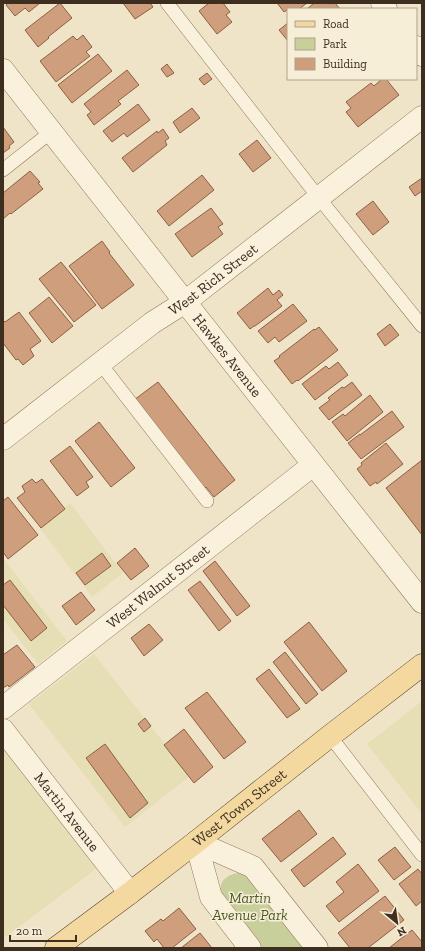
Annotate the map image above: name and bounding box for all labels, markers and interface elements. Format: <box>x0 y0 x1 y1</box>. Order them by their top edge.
legend <box>287 8 417 80</box>
text: Road <box>323 17 349 31</box>
text: Park <box>323 37 348 51</box>
text: Building <box>323 57 367 71</box>
street label: West Rich Street <box>165 239 262 319</box>
street label: Hawkes Avenue <box>189 310 266 401</box>
street label: West Walnut Street <box>103 540 213 632</box>
street label: West Town Street <box>189 765 290 850</box>
street label: Martin Avenue <box>30 769 103 855</box>
park label: Martin Avenue Park <box>211 889 288 924</box>
north arrow <box>377 903 417 943</box>
scale bar <box>10 917 76 943</box>
text: 20 m <box>16 924 43 938</box>
text: N <box>394 924 408 939</box>

